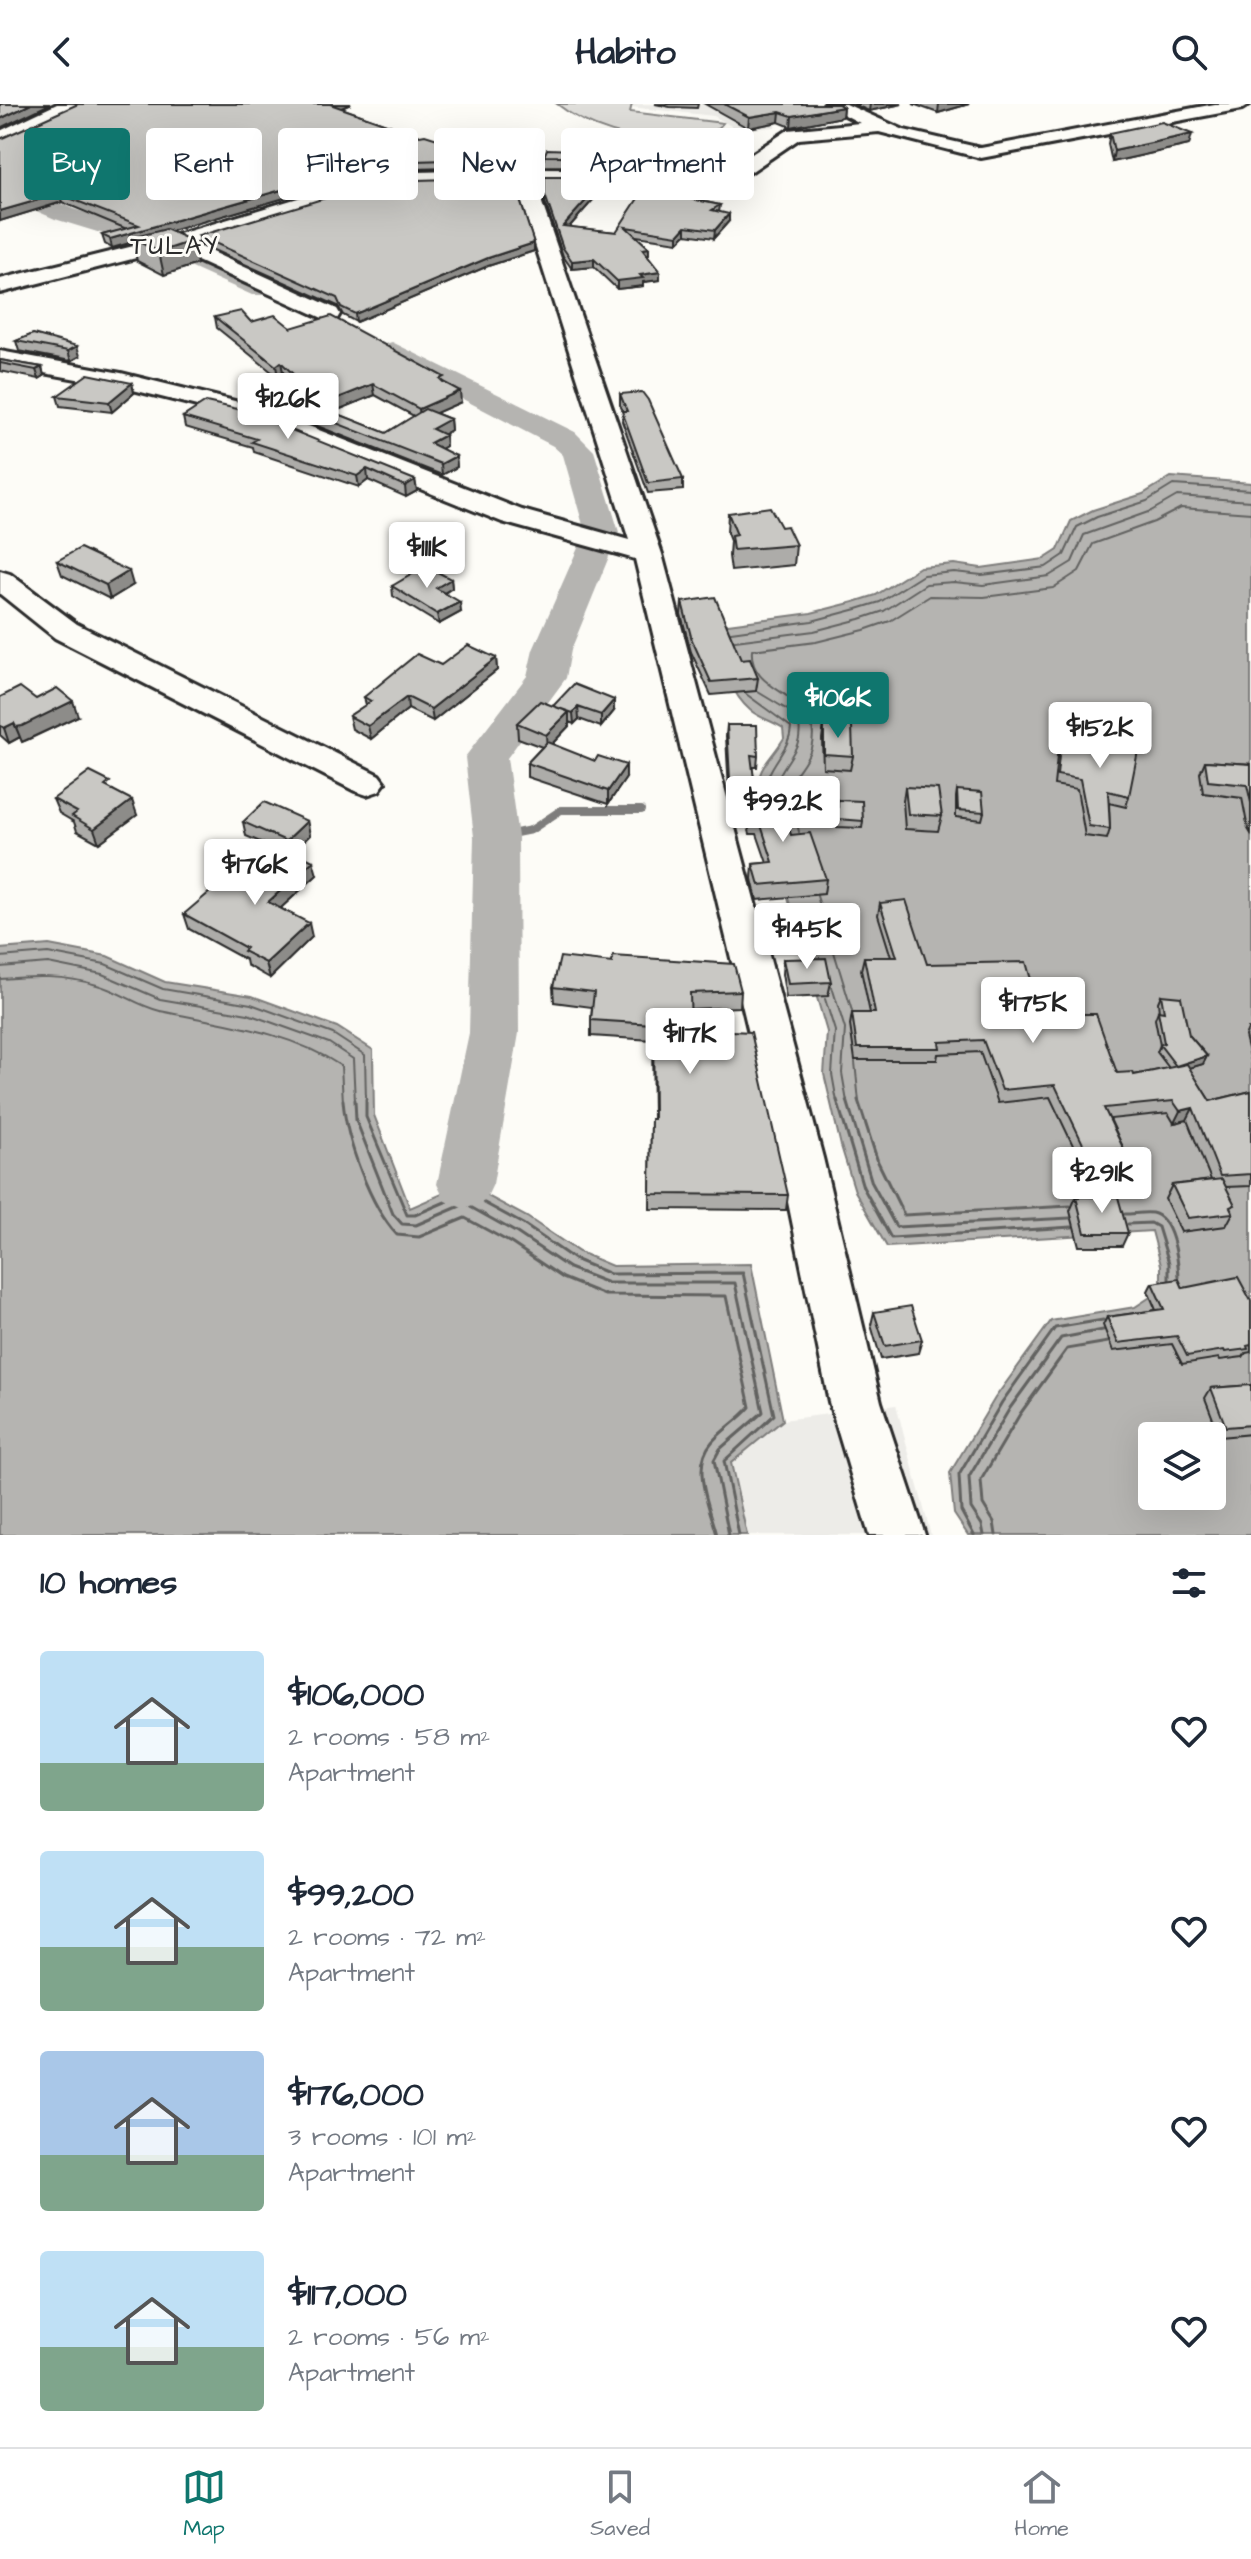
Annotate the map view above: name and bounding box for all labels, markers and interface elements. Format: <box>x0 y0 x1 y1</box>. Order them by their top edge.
text: Habito <box>575 27 676 78</box>
icon: back <box>40 30 84 74</box>
icon: search <box>1167 30 1211 74</box>
chip: Buy <box>24 128 130 200</box>
chip: Rent <box>146 128 262 200</box>
chip: Filters <box>278 128 418 200</box>
chip: New <box>434 128 545 200</box>
chip: Apartment <box>561 128 754 200</box>
district label: TULAY <box>130 228 220 264</box>
pin: $126K <box>232 373 344 441</box>
text: $126K <box>256 381 320 417</box>
pin: $111K <box>371 522 483 590</box>
text: $111K <box>407 530 447 566</box>
pin: $106K <box>782 672 894 740</box>
text: $106K <box>805 680 871 716</box>
pin: $152K <box>1044 702 1156 770</box>
text: $152K <box>1067 710 1133 746</box>
pin: $99.2K <box>718 776 848 844</box>
text: $99.2K <box>744 784 822 820</box>
pin: $176K <box>199 839 311 907</box>
text: $176K <box>222 847 288 883</box>
pin: $145K <box>751 903 863 971</box>
text: $145K <box>772 911 842 947</box>
pin: $175K <box>977 977 1089 1045</box>
text: $175K <box>999 985 1067 1021</box>
pin: $117K <box>634 1008 746 1076</box>
text: $117K <box>664 1016 716 1052</box>
pin: $291K <box>1046 1147 1158 1215</box>
text: $291K <box>1070 1155 1134 1191</box>
map controls <box>1138 1422 1226 1510</box>
button: layers <box>1138 1422 1226 1510</box>
text: 10 homes <box>40 1559 177 1607</box>
icon: filters <box>1167 1561 1211 1605</box>
text: $106,000 <box>288 1671 424 1719</box>
icon: home <box>104 1683 200 1779</box>
icon: heart <box>1167 1709 1211 1753</box>
text: 2 rooms · 58 m² <box>288 1719 490 1755</box>
text: Apartment <box>288 1755 415 1791</box>
text: $99,200 <box>288 1871 414 1919</box>
icon: home <box>104 1883 200 1979</box>
icon: heart <box>1167 1909 1211 1953</box>
text: 2 rooms · 72 m² <box>288 1919 486 1955</box>
text: Apartment <box>288 1955 415 1991</box>
text: $176,000 <box>288 2071 424 2119</box>
icon: home <box>104 2083 200 2179</box>
icon: heart <box>1167 2109 1211 2153</box>
text: 3 rooms · 101 m² <box>288 2119 476 2155</box>
text: Apartment <box>288 2155 415 2191</box>
text: $117,000 <box>288 2271 407 2319</box>
icon: home <box>104 2283 200 2379</box>
icon: heart <box>1167 2309 1211 2353</box>
text: 2 rooms · 56 m² <box>288 2319 490 2355</box>
text: Apartment <box>288 2355 415 2391</box>
tab: Map <box>182 2465 226 2544</box>
tab: Saved <box>590 2465 650 2544</box>
tab: Home <box>1014 2465 1069 2544</box>

